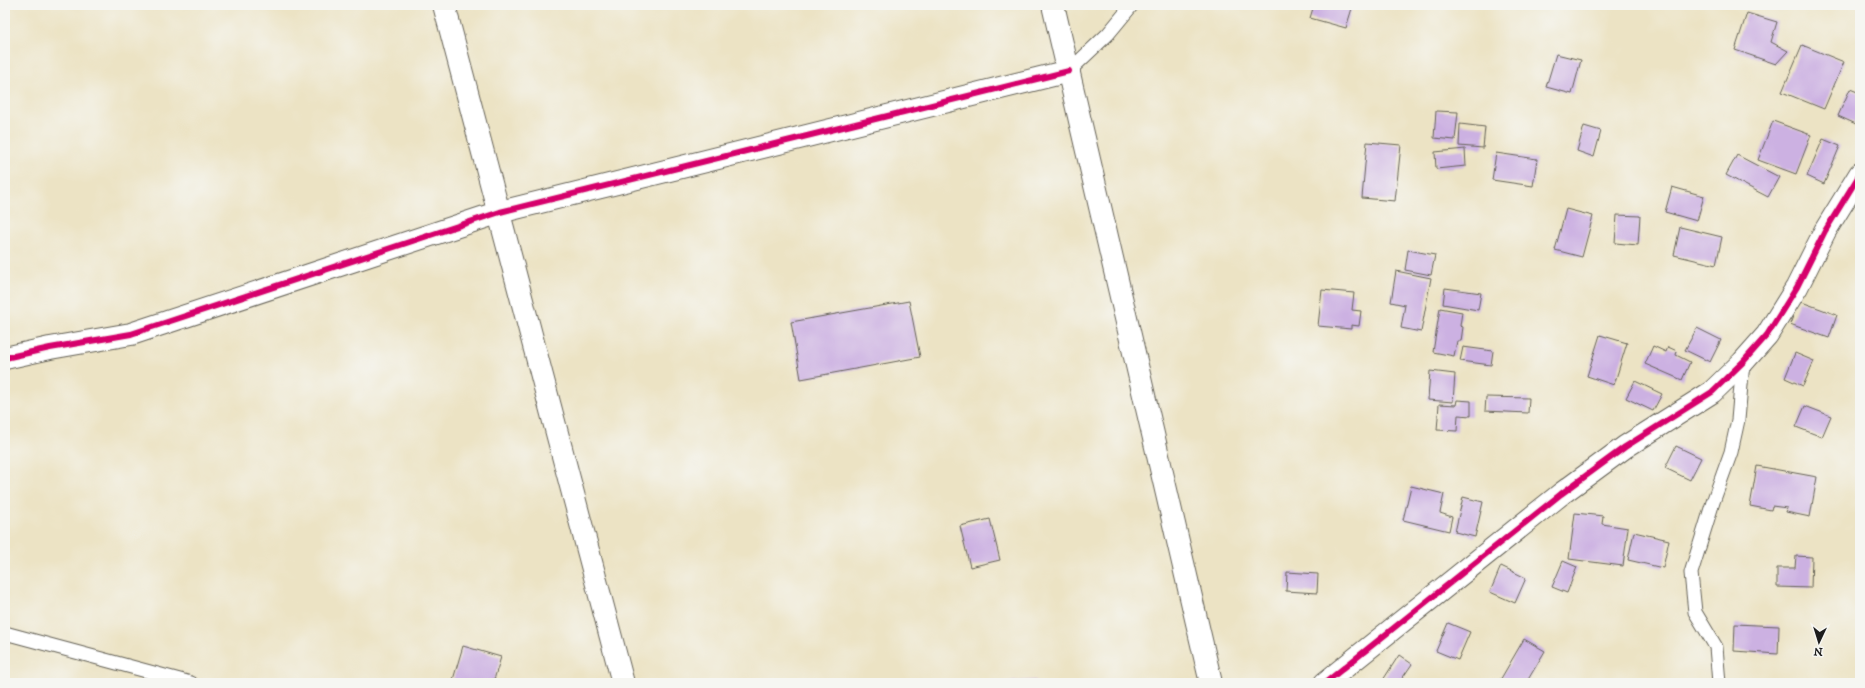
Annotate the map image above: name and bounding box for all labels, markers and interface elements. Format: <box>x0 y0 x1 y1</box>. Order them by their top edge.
north arrow <box>1799 622 1839 662</box>
text: N <box>1813 644 1823 658</box>

